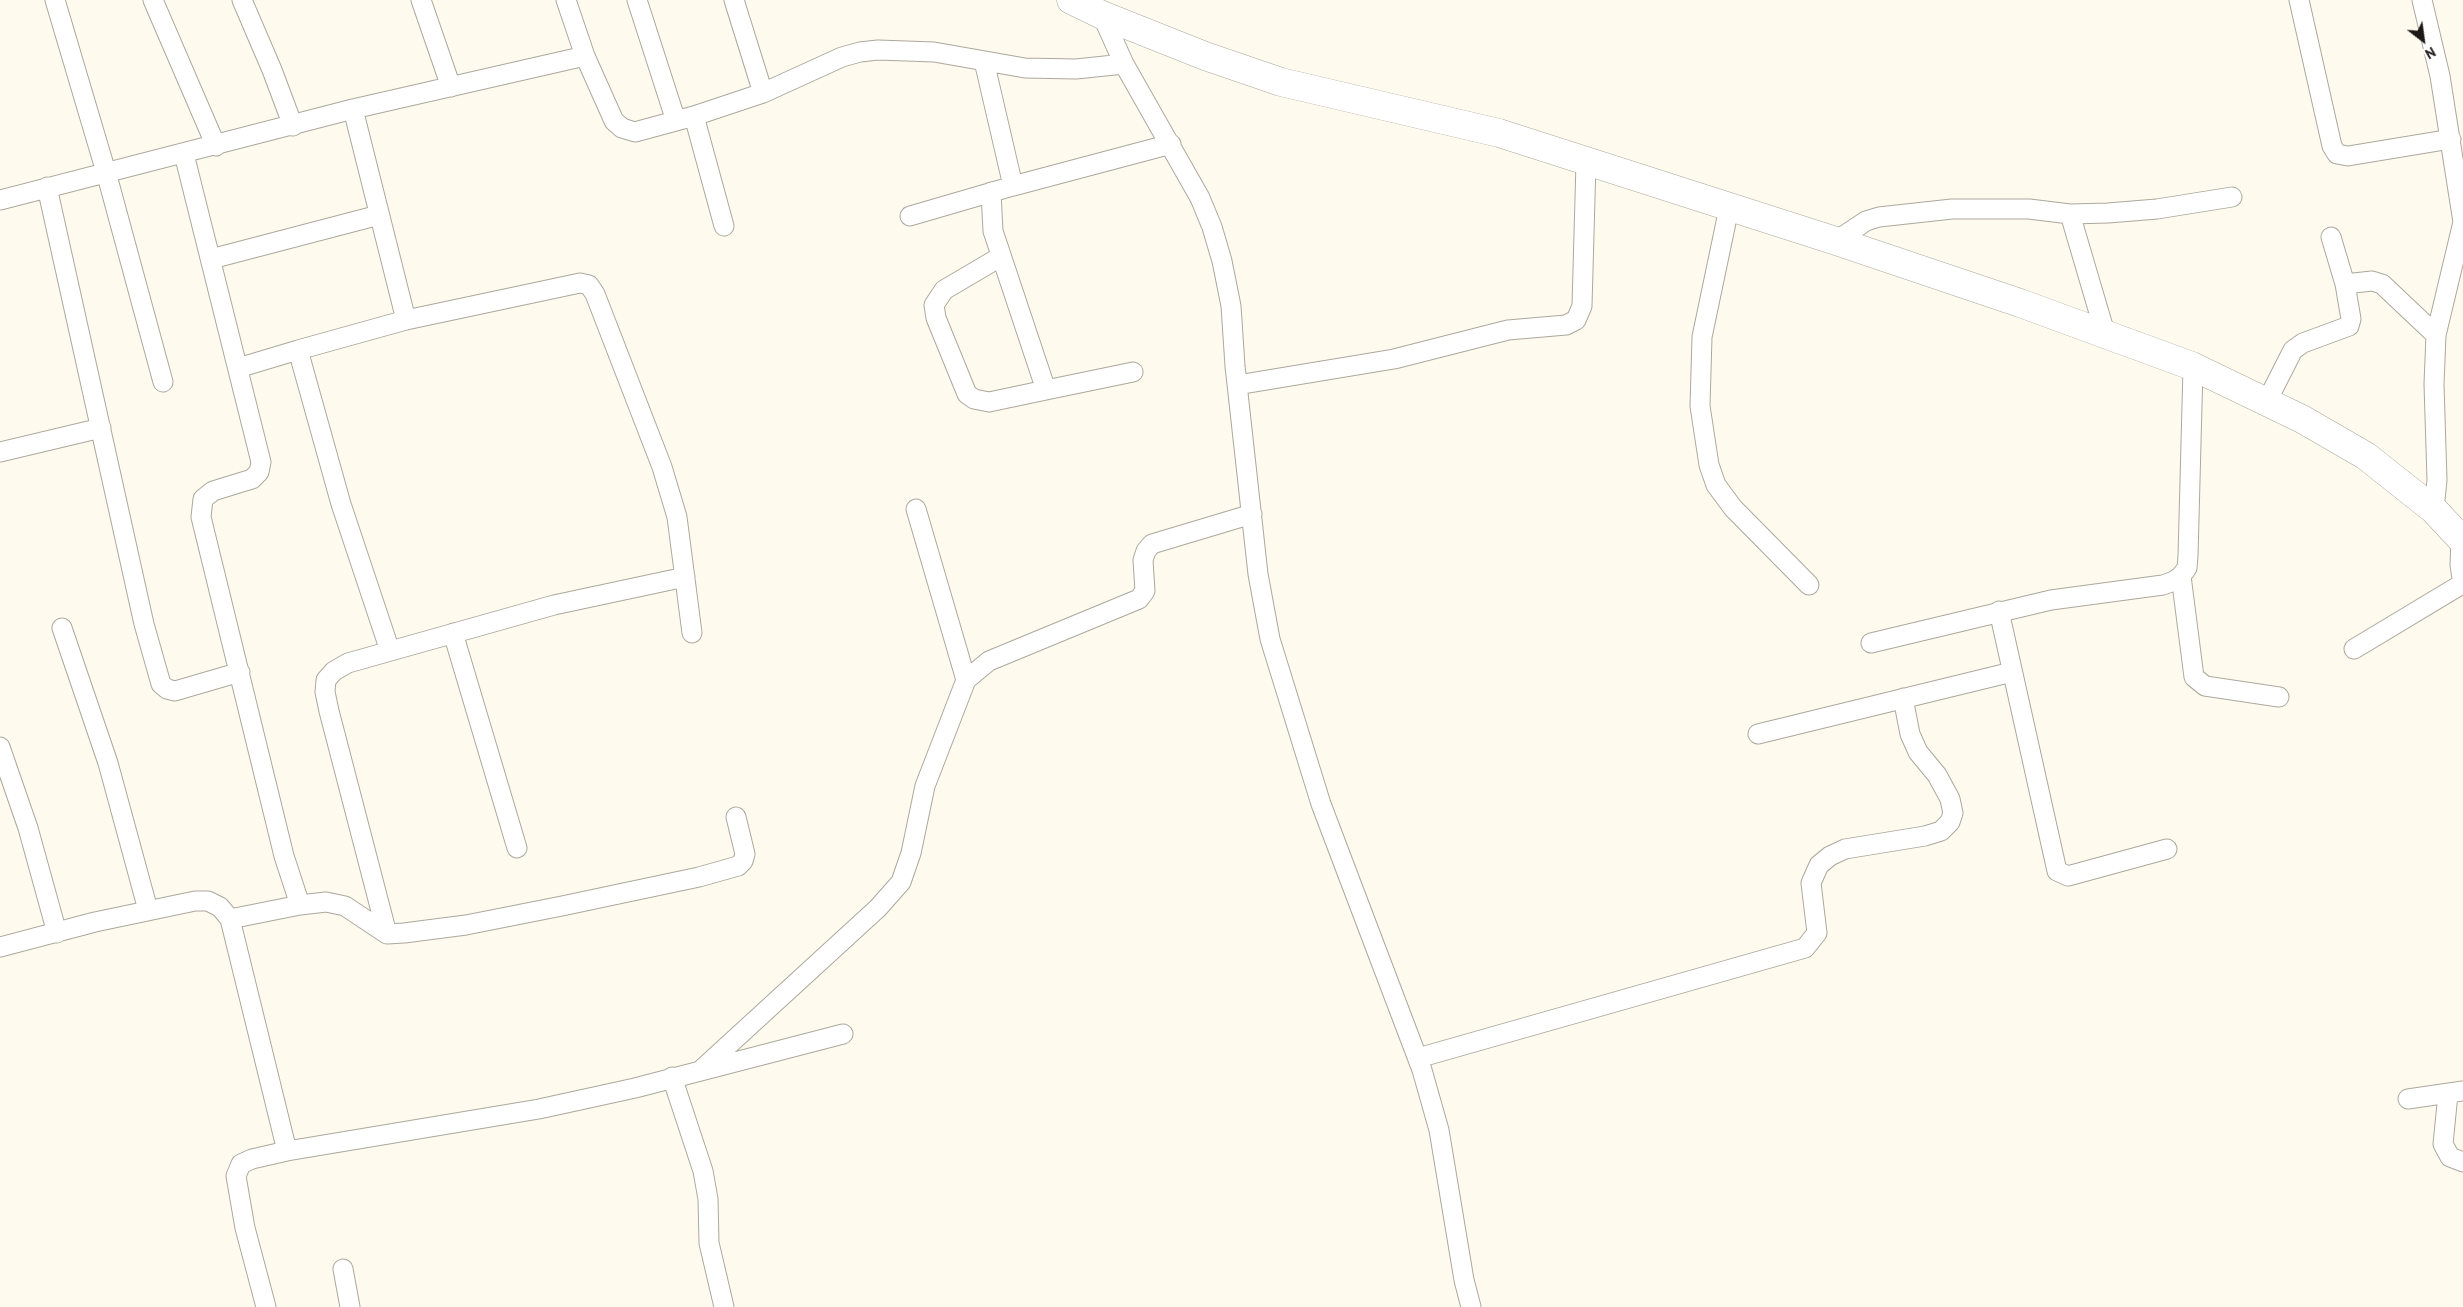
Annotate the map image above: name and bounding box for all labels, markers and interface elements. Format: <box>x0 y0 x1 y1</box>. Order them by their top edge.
north arrow <box>2398 15 2448 65</box>
text: N <box>2422 43 2439 63</box>

